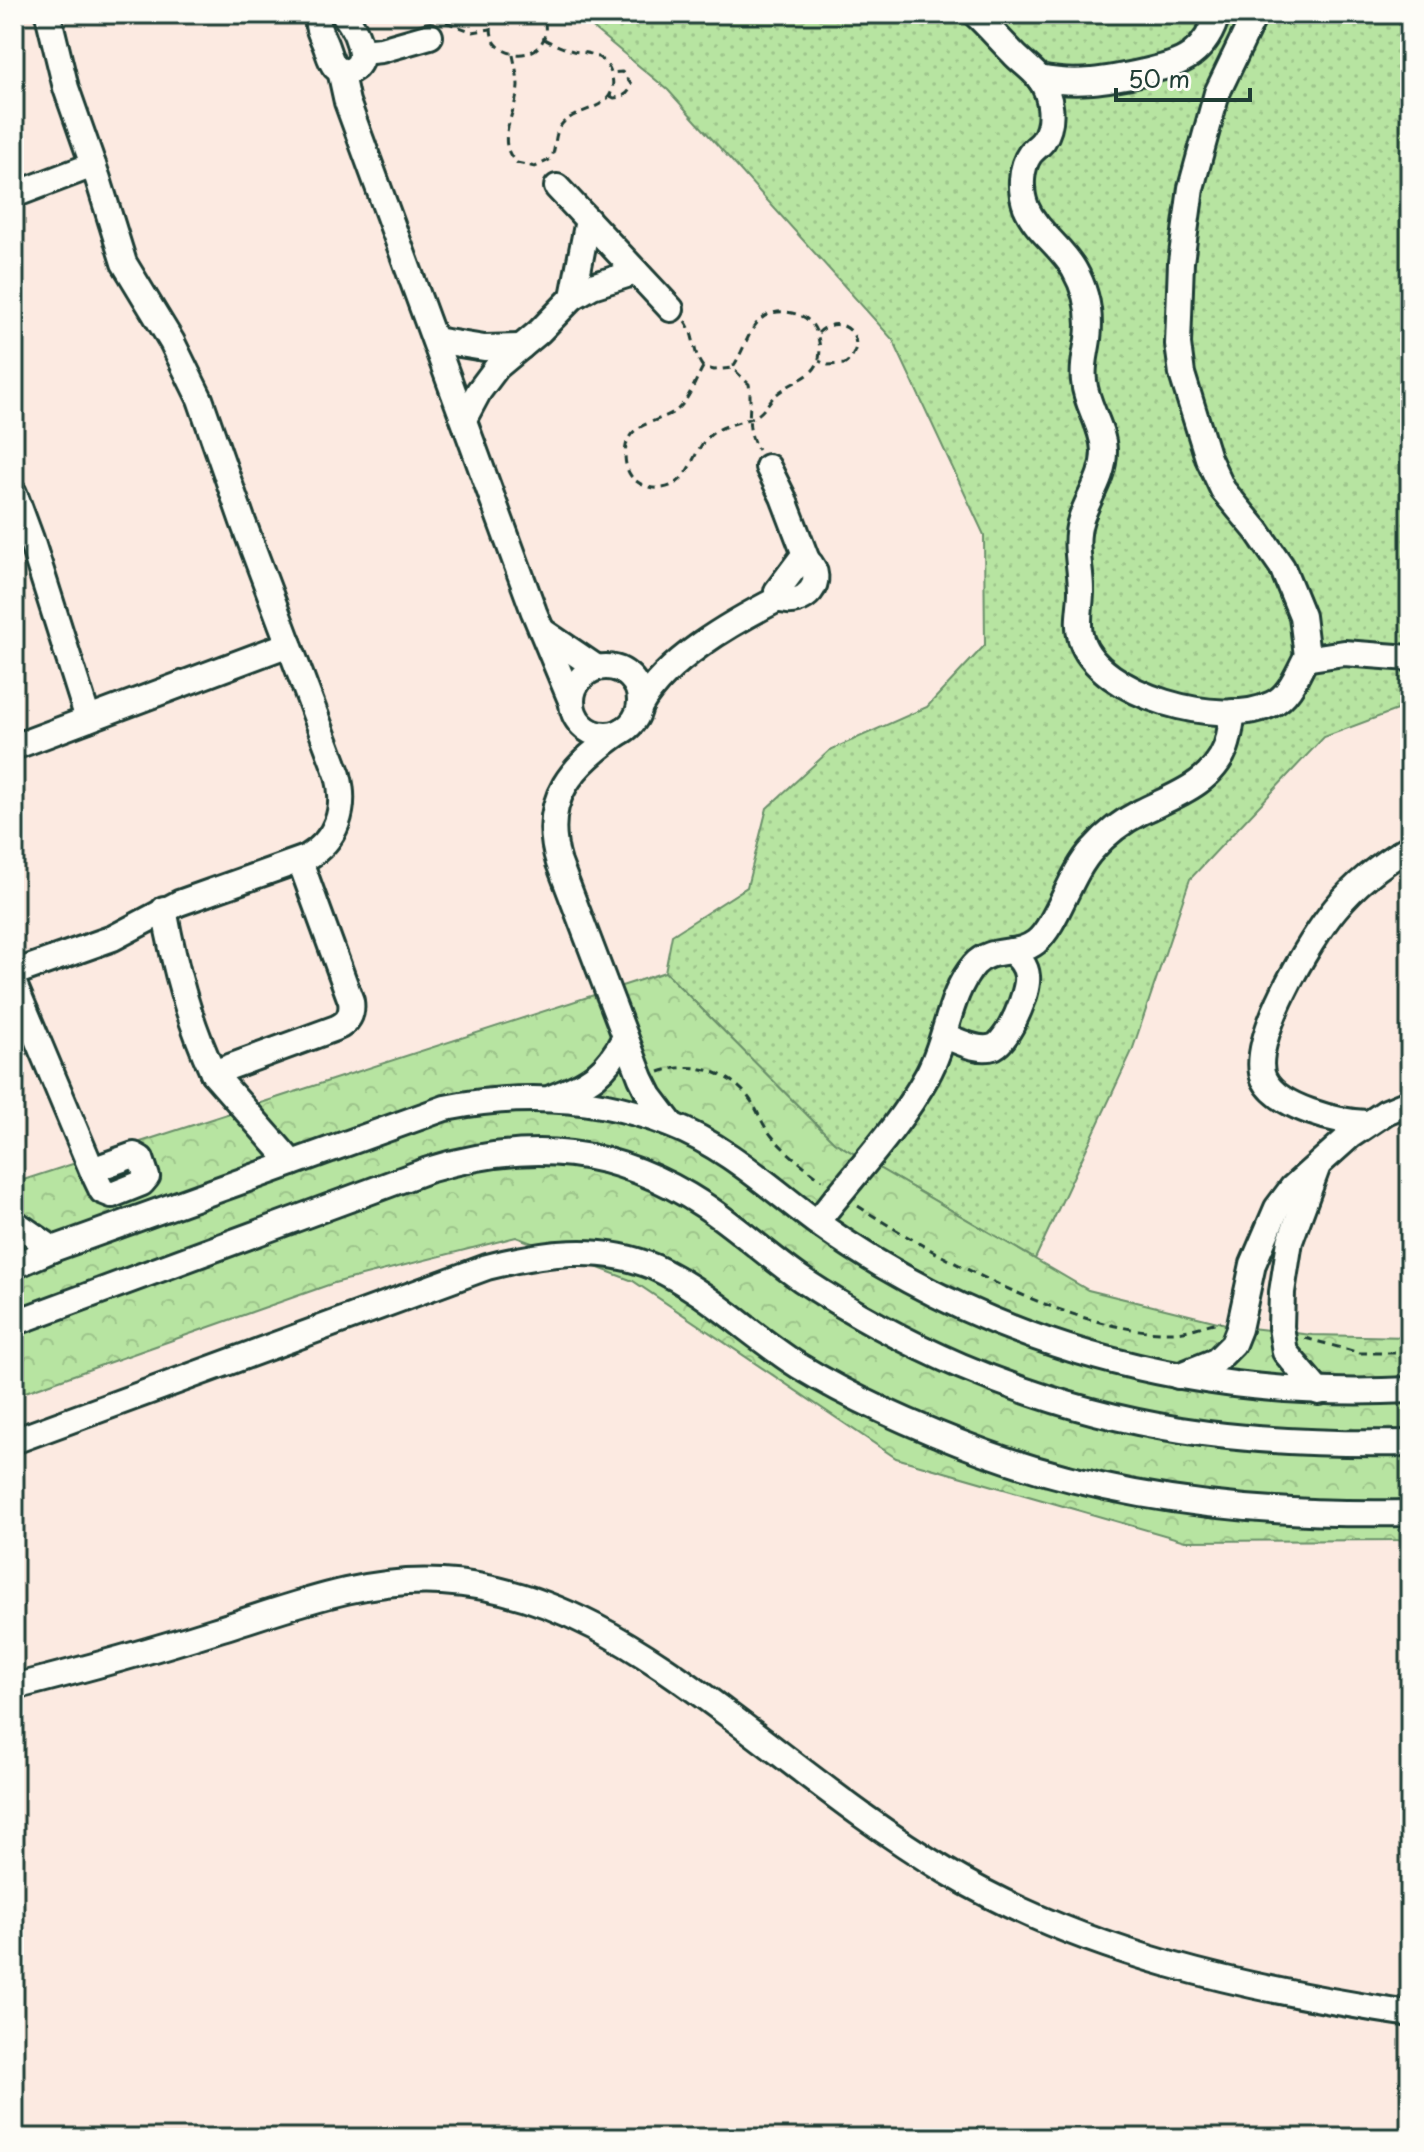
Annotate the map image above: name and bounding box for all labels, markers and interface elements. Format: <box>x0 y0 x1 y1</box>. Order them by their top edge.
scale bar <box>1116 52 1250 102</box>
text: 50 m <box>1128 60 1190 96</box>

